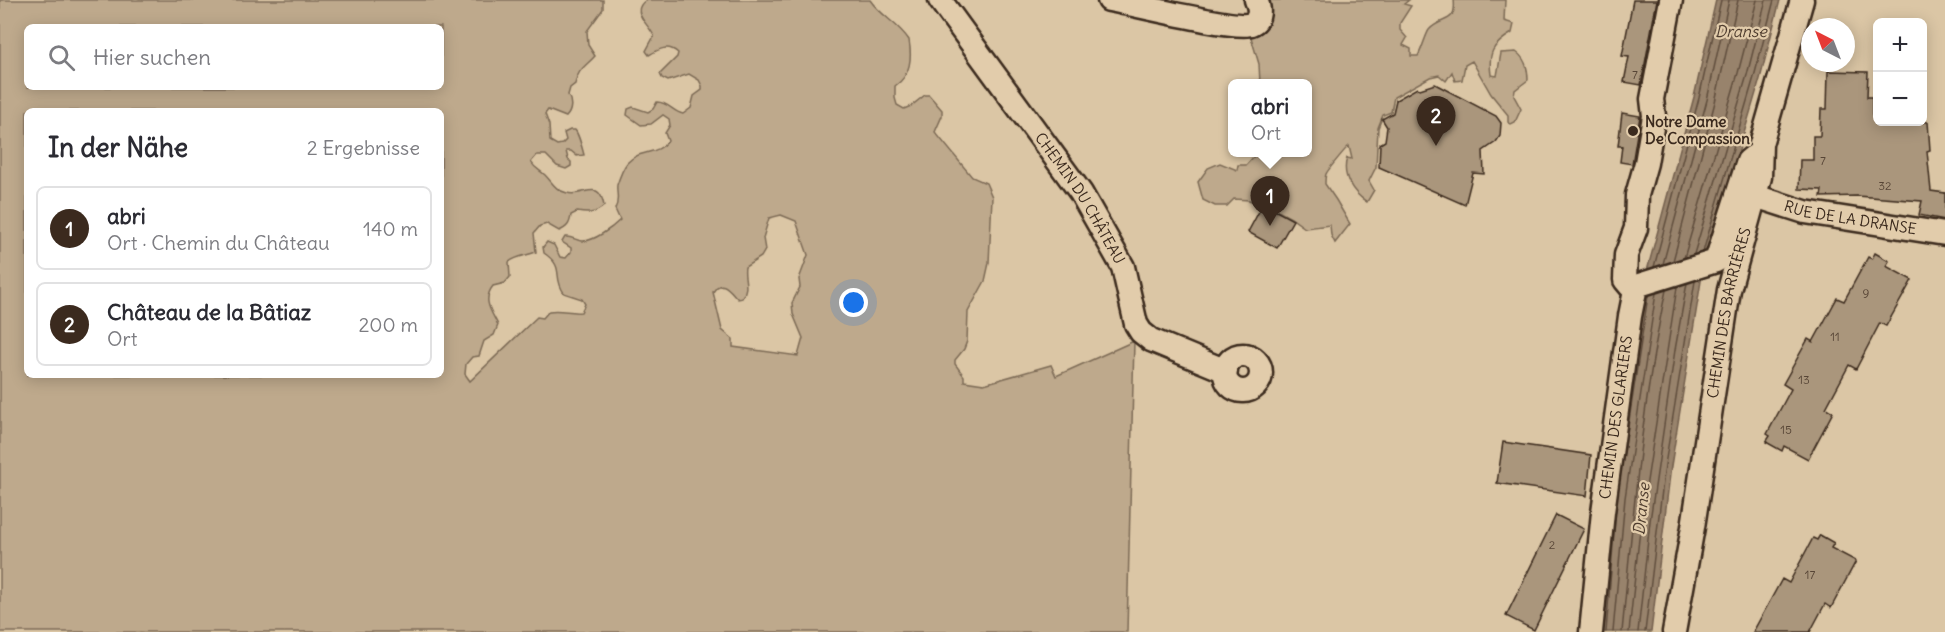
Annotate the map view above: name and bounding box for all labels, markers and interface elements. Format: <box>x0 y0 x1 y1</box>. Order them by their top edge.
north arrow <box>1801 18 1855 72</box>
map controls <box>1873 18 1927 126</box>
button: + <box>1873 18 1927 72</box>
water label: Dranse <box>1715 21 1768 41</box>
search box <box>24 24 444 90</box>
icon: search <box>45 41 78 74</box>
text: Hier suchen <box>93 43 211 71</box>
house number: 7 <box>1632 67 1638 82</box>
button: − <box>1873 72 1927 126</box>
popup <box>1228 79 1312 157</box>
text: abri <box>1251 92 1289 120</box>
pin: 2 <box>1416 96 1456 146</box>
place label: Notre Dame De Compassion <box>1645 112 1750 149</box>
text: Ort <box>1251 120 1281 145</box>
marker: Notre Dame De Compassion <box>1626 124 1640 138</box>
street label: CHEMIN DU CHÂTEAU <box>1031 129 1129 267</box>
text: In der Nähe <box>48 131 188 164</box>
text: 2 Ergebnisse <box>307 135 420 160</box>
house number: 7 <box>1820 153 1826 168</box>
pin: 1 <box>1250 176 1290 226</box>
house number: 32 <box>1878 178 1892 193</box>
street label: RUE DE LA DRANSE <box>1782 196 1918 238</box>
text: abri <box>107 202 146 230</box>
text: 1 <box>66 216 73 241</box>
text: 140 m <box>363 216 418 241</box>
street label: CHEMIN DES BARRIÈRES <box>1703 225 1755 399</box>
text: Ort · Chemin du Château <box>107 230 330 255</box>
house number: 9 <box>1863 286 1870 301</box>
your location <box>839 288 868 317</box>
text: Château de la Bâtiaz <box>107 298 311 326</box>
text: 2 <box>64 312 75 337</box>
text: 200 m <box>358 312 418 337</box>
text: Ort <box>107 326 137 351</box>
house number: 11 <box>1830 329 1840 344</box>
street label: CHEMIN DES GLARIERS <box>1595 334 1636 500</box>
house number: 13 <box>1798 372 1810 387</box>
house number: 15 <box>1780 422 1792 437</box>
water label: Dranse <box>1628 481 1654 536</box>
house number: 2 <box>1549 537 1556 552</box>
house number: 17 <box>1805 567 1815 582</box>

